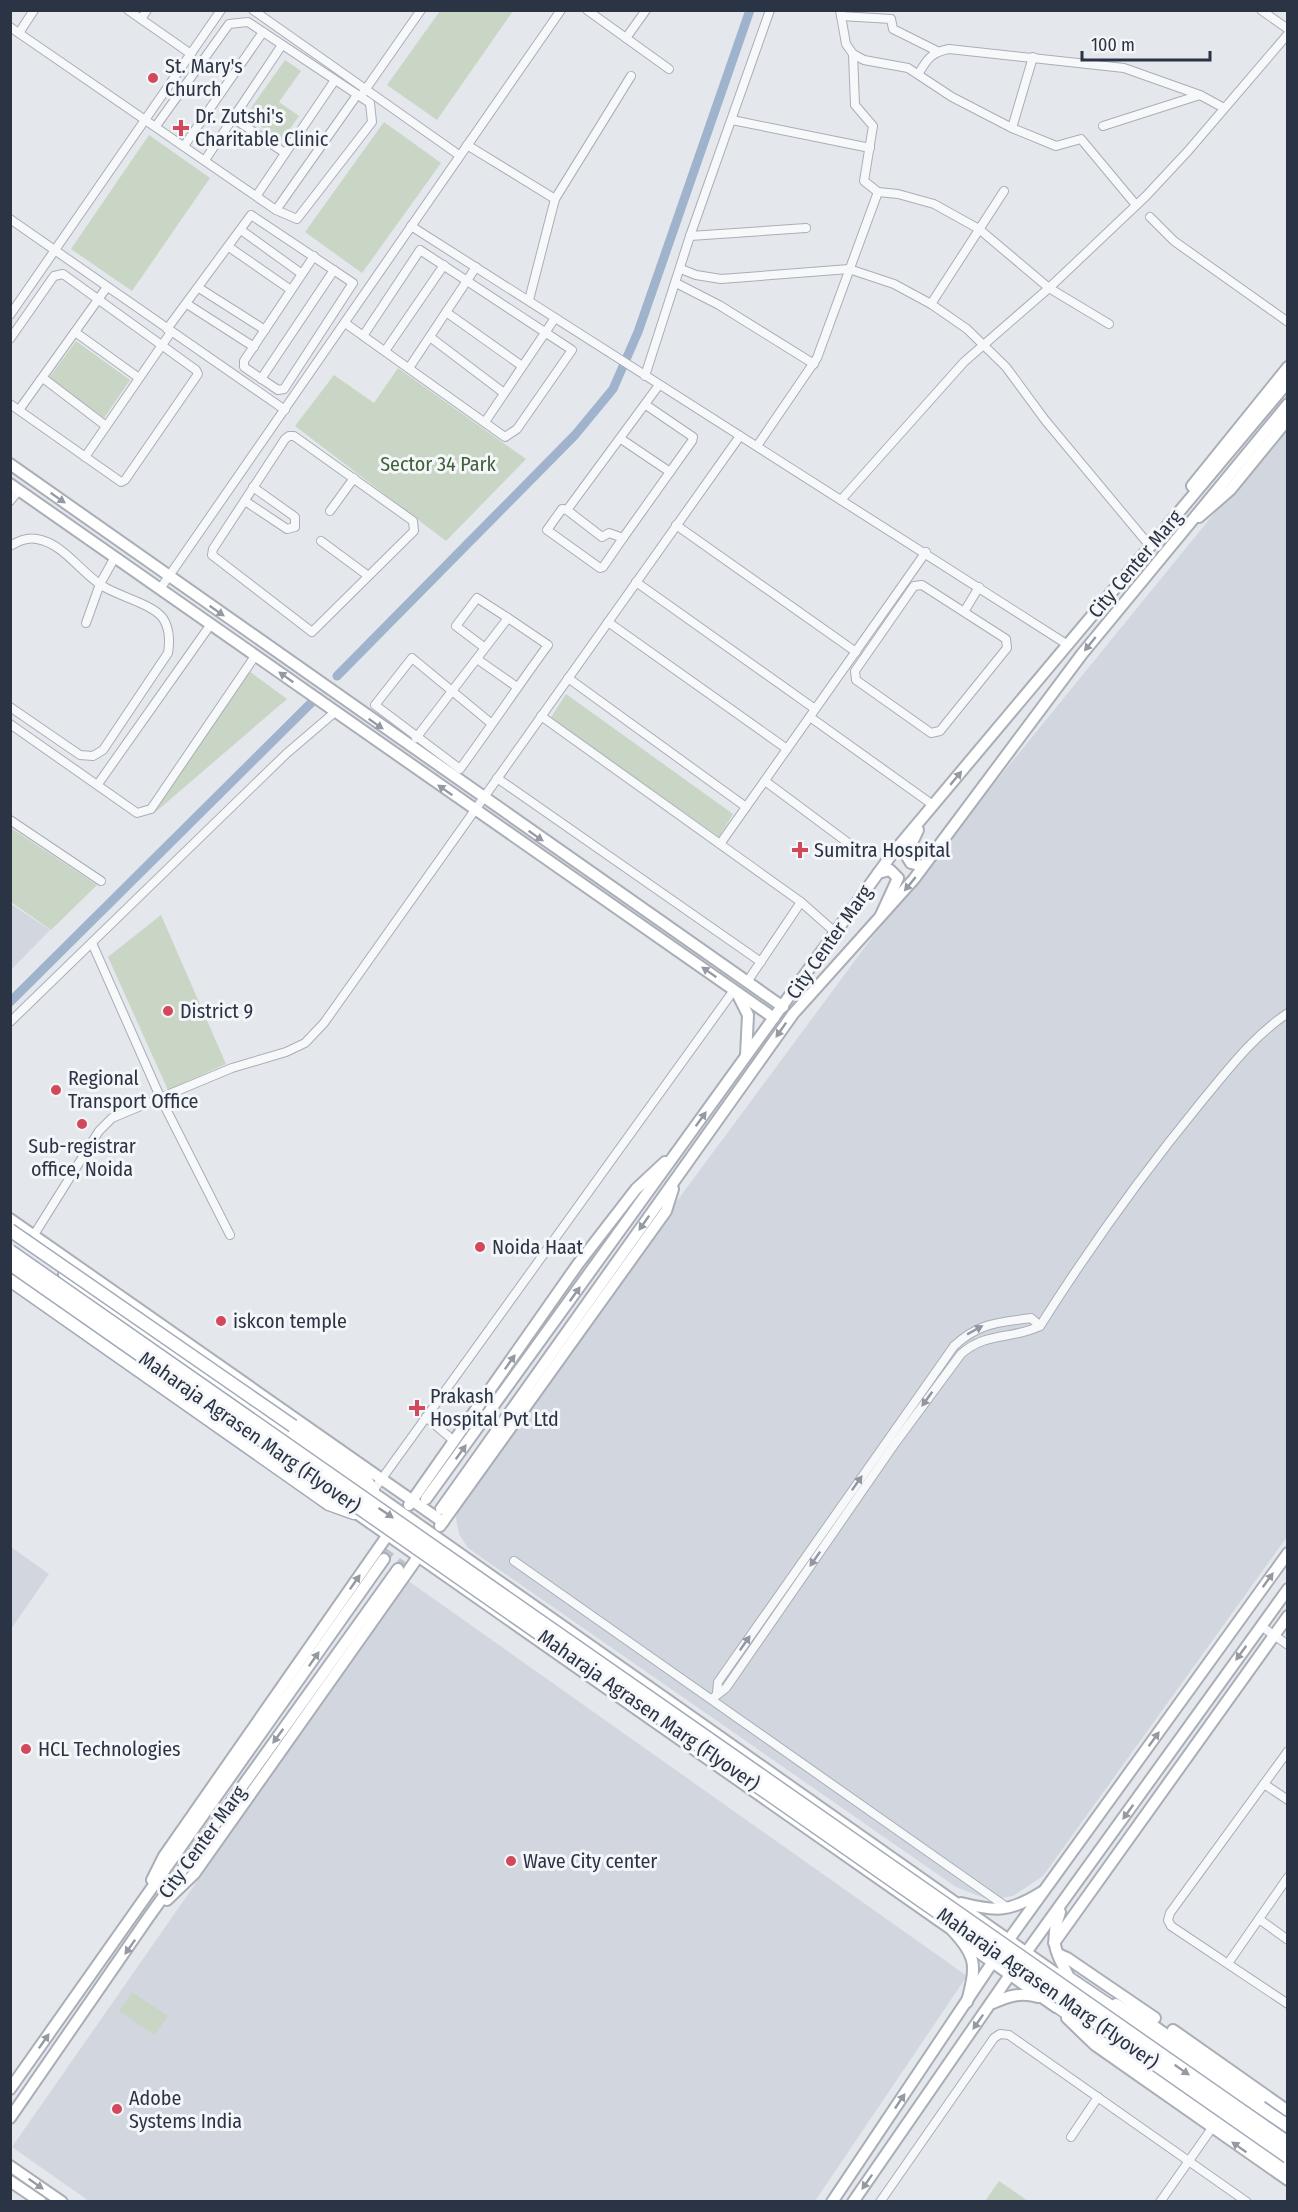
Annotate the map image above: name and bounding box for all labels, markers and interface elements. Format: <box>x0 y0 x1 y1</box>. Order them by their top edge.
scale bar <box>1082 24 1210 62</box>
text: 100 m <box>1091 34 1135 56</box>
place label: St. Mary's Church <box>165 54 243 101</box>
marker: St. Mary's Church <box>146 71 160 85</box>
place label: Dr. Zutshi's Charitable Clinic <box>195 104 329 151</box>
marker: Dr. Zutshi's Charitable Clinic <box>172 119 190 137</box>
park label: Sector 34 Park <box>380 452 496 476</box>
one-way arrow <box>50 492 66 504</box>
street label: City Center Marg <box>1083 505 1187 623</box>
one-way arrow <box>209 605 225 617</box>
one-way arrow <box>1084 636 1097 652</box>
one-way arrow <box>278 672 294 683</box>
one-way arrow <box>368 718 384 730</box>
one-way arrow <box>950 770 963 786</box>
one-way arrow <box>438 784 454 796</box>
one-way arrow <box>528 830 544 841</box>
place label: Sumitra Hospital <box>814 838 950 862</box>
marker: Sumitra Hospital <box>791 841 809 859</box>
one-way arrow <box>904 876 916 891</box>
street label: City Center Marg <box>781 880 877 1004</box>
one-way arrow <box>702 966 718 978</box>
place label: District 9 <box>180 999 253 1023</box>
marker: District 9 <box>161 1004 175 1018</box>
one-way arrow <box>776 1023 788 1038</box>
place label: Regional Transport Office <box>68 1066 198 1113</box>
marker: Regional Transport Office <box>49 1083 63 1097</box>
one-way arrow <box>695 1111 707 1126</box>
marker: Sub-registrar office, Noida <box>75 1117 89 1131</box>
place label: Sub-registrar office, Noida <box>28 1134 136 1181</box>
one-way arrow <box>638 1215 650 1231</box>
place label: Noida Haat <box>492 1235 584 1259</box>
marker: Noida Haat <box>473 1240 487 1254</box>
one-way arrow <box>569 1286 581 1302</box>
place label: iskcon temple <box>233 1309 347 1333</box>
marker: iskcon temple <box>214 1314 228 1328</box>
one-way arrow <box>967 1325 984 1335</box>
street label: Maharaja Agrasen Marg (Flyover) <box>135 1346 365 1518</box>
one-way arrow <box>504 1354 516 1370</box>
place label: Prakash Hospital Pvt Ltd <box>430 1384 559 1431</box>
one-way arrow <box>921 1390 933 1406</box>
marker: Prakash Hospital Pvt Ltd <box>408 1399 426 1417</box>
one-way arrow <box>455 1444 467 1460</box>
one-way arrow <box>851 1475 863 1491</box>
one-way arrow <box>377 1507 393 1519</box>
one-way arrow <box>809 1550 821 1566</box>
one-way arrow <box>1262 1573 1274 1589</box>
one-way arrow <box>349 1574 360 1590</box>
street label: Maharaja Agrasen Marg (Flyover) <box>534 1624 764 1796</box>
one-way arrow <box>740 1634 751 1651</box>
one-way arrow <box>1235 1645 1247 1661</box>
one-way arrow <box>308 1651 320 1667</box>
one-way arrow <box>273 1728 285 1743</box>
one-way arrow <box>1148 1731 1160 1747</box>
place label: HCL Technologies <box>38 1737 181 1761</box>
marker: HCL Technologies <box>19 1742 33 1756</box>
street label: City Center Marg <box>153 1781 251 1903</box>
one-way arrow <box>1122 1803 1134 1819</box>
place label: Wave City center <box>523 1849 657 1873</box>
marker: Wave City center <box>504 1854 518 1868</box>
street label: Maharaja Agrasen Marg (Flyover) <box>933 1902 1163 2074</box>
one-way arrow <box>124 1938 136 1954</box>
one-way arrow <box>972 2014 984 2030</box>
one-way arrow <box>38 2034 50 2050</box>
one-way arrow <box>1174 2064 1190 2076</box>
place label: Adobe Systems India <box>129 2086 242 2133</box>
one-way arrow <box>894 2093 905 2109</box>
marker: Adobe Systems India <box>110 2102 124 2116</box>
one-way arrow <box>1232 2141 1248 2153</box>
one-way arrow <box>861 2174 873 2190</box>
one-way arrow <box>28 2178 44 2189</box>

